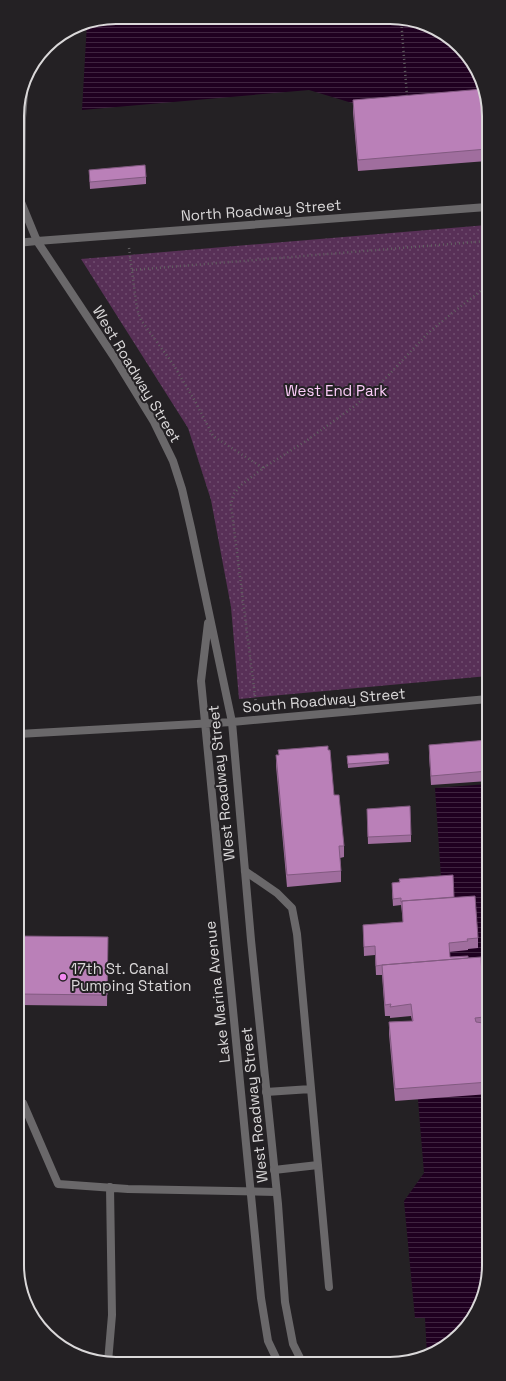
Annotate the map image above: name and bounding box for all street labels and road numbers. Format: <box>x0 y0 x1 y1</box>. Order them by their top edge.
street label: North Roadway Street <box>180 195 342 225</box>
street label: West Roadway Street <box>89 302 185 446</box>
street label: South Roadway Street <box>242 683 406 717</box>
street label: West Roadway Street <box>203 704 239 862</box>
street label: Lake Marina Avenue <box>200 920 234 1064</box>
street label: West Roadway Street <box>236 1026 272 1184</box>

